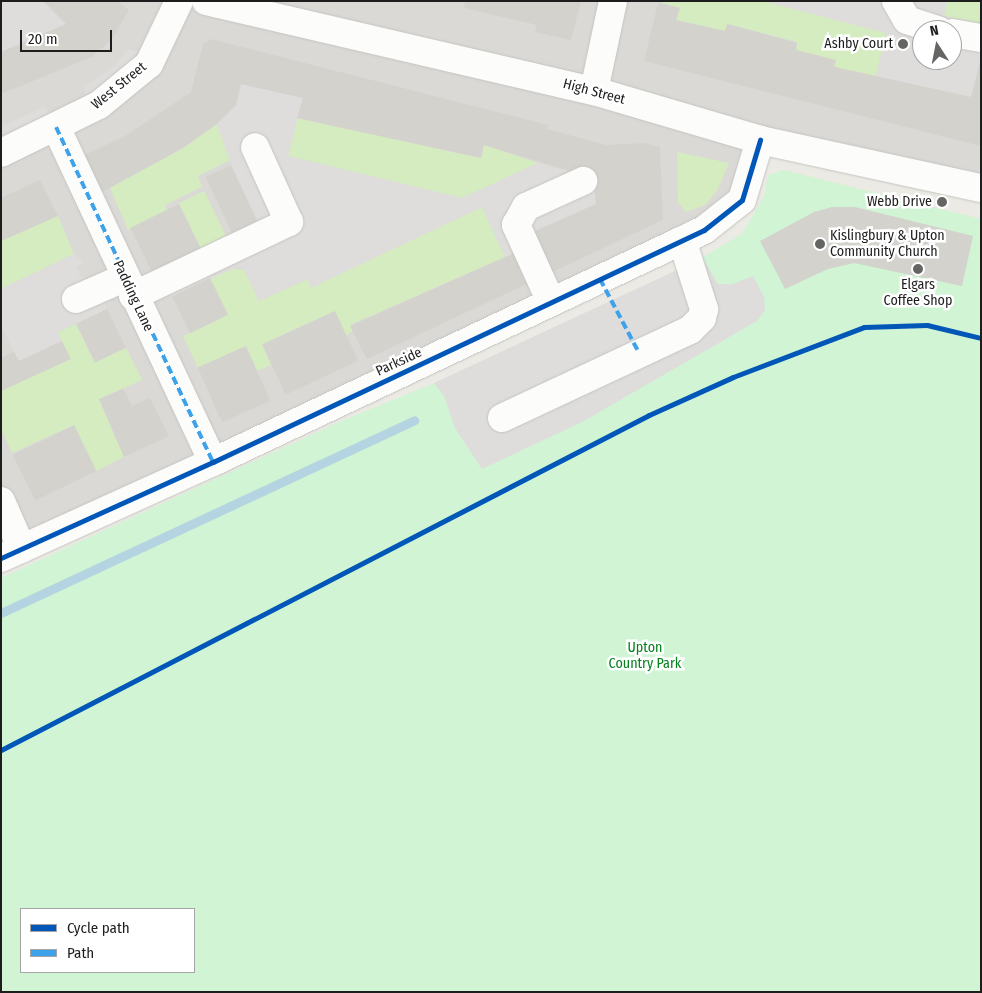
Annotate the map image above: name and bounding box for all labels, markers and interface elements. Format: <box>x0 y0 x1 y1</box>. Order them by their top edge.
scale bar <box>22 20 115 52</box>
north arrow <box>912 20 962 70</box>
text: N <box>928 22 940 40</box>
text: 20 m <box>28 30 58 48</box>
place label: Ashby Court <box>824 36 893 52</box>
marker: Ashby Court <box>897 38 909 50</box>
street label: West Street <box>88 59 150 113</box>
street label: High Street <box>561 76 627 108</box>
place label: Webb Drive <box>867 194 932 210</box>
marker: Webb Drive <box>936 196 948 208</box>
place label: Kislingbury & Upton Community Church <box>830 228 945 260</box>
marker: Kislingbury & Upton Community Church <box>814 238 826 250</box>
street label: Padding Lane <box>109 258 157 334</box>
marker: Elgars Coffee Shop <box>912 263 924 275</box>
place label: Elgars Coffee Shop <box>884 277 952 310</box>
street label: Parkside <box>373 344 425 380</box>
park label: Upton Country Park <box>609 640 681 672</box>
legend <box>20 908 195 973</box>
text: Cycle path <box>67 919 130 937</box>
text: Path <box>67 944 94 962</box>

